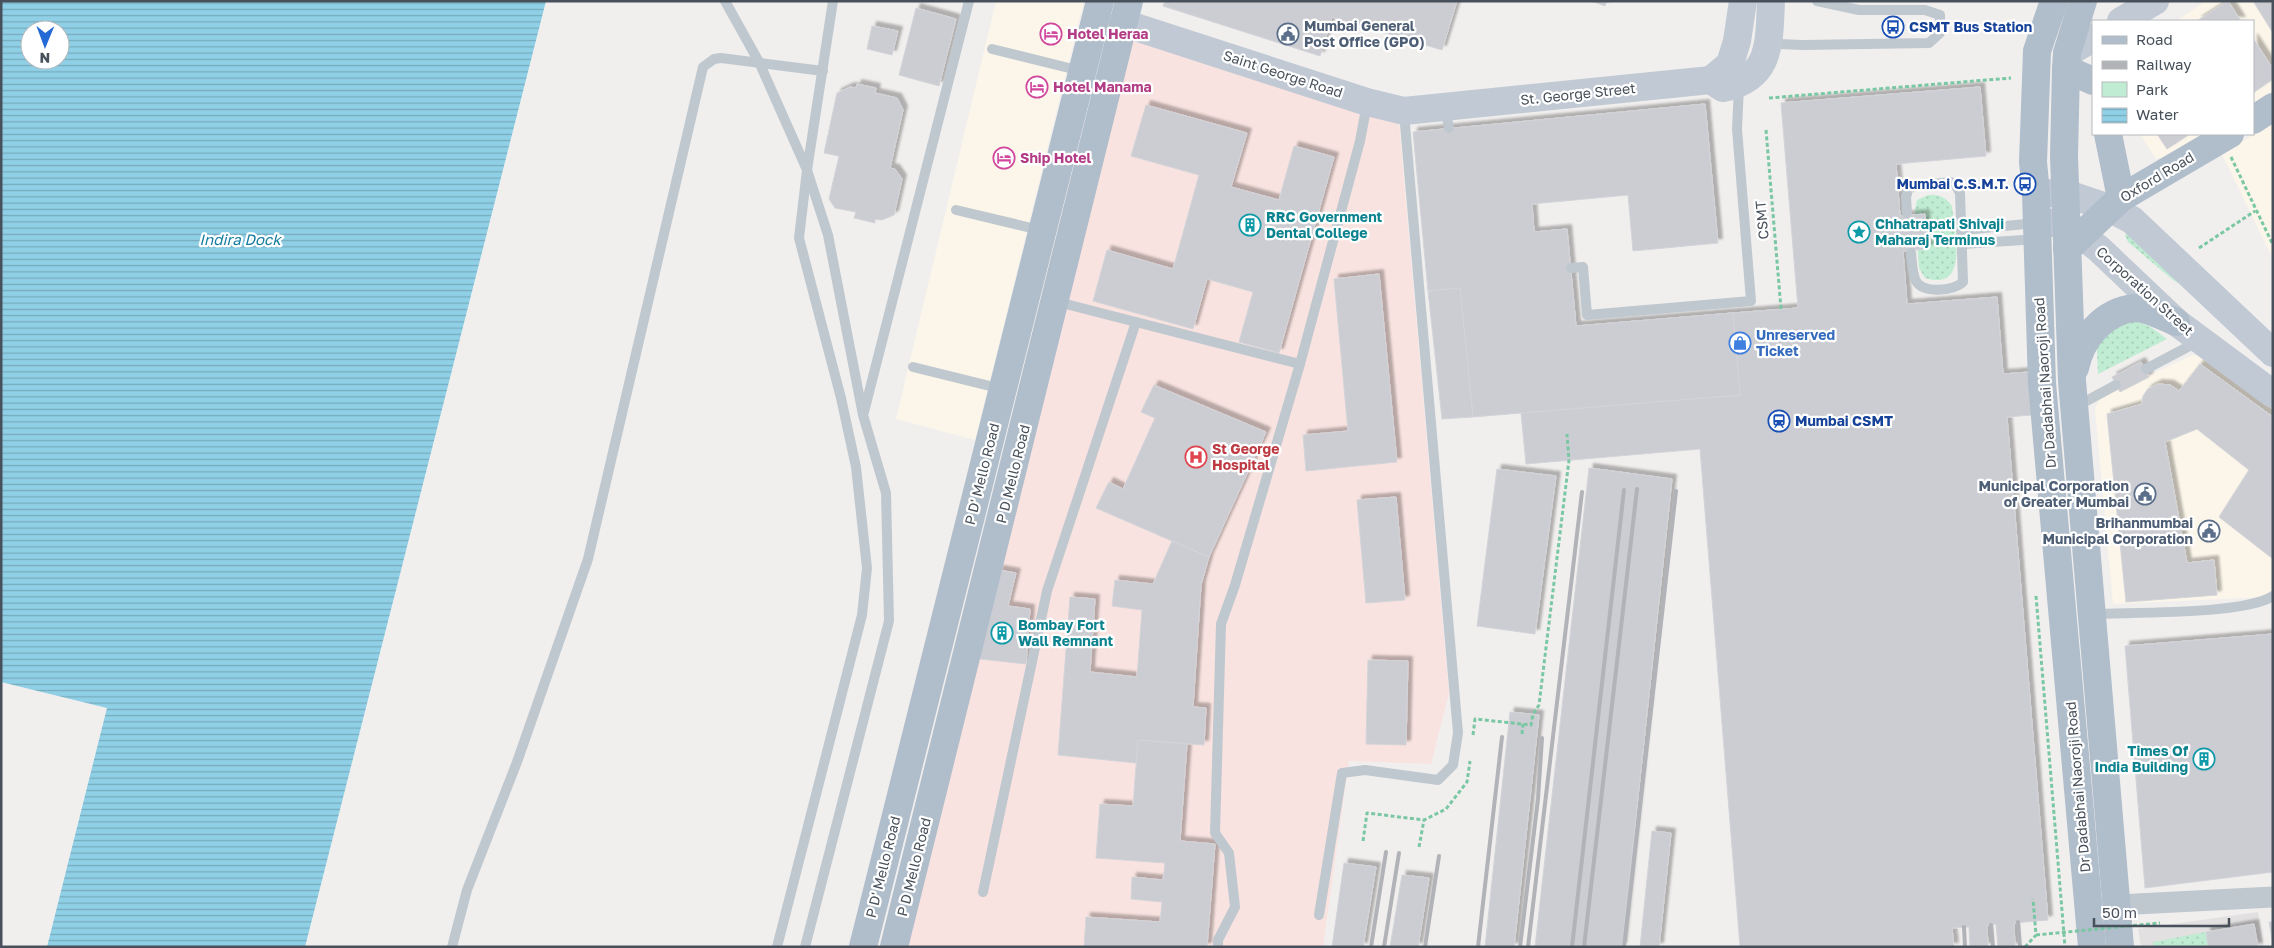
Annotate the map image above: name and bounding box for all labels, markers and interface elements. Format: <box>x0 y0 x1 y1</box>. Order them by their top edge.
bus stop icon: CSMT Bus Station <box>1881 15 1905 39</box>
place label: Mumbai General Post Office (GPO) <box>1304 17 1425 50</box>
place label: CSMT Bus Station <box>1909 18 2032 35</box>
north arrow <box>20 20 70 70</box>
legend <box>2092 20 2254 135</box>
hotel icon: Hotel Heraa <box>1039 22 1063 46</box>
public building icon: Mumbai General Post Office (GPO) <box>1276 22 1300 46</box>
place label: Hotel Heraa <box>1067 25 1148 42</box>
text: Road <box>2136 30 2173 48</box>
street label: Saint George Road <box>1221 46 1345 101</box>
text: N <box>39 50 50 67</box>
text: Railway <box>2136 55 2192 73</box>
hotel icon: Hotel Manama <box>1025 75 1049 99</box>
place label: Hotel Manama <box>1053 78 1152 95</box>
street label: St. George Street <box>1519 79 1636 108</box>
text: Park <box>2136 80 2169 98</box>
text: Water <box>2136 105 2179 123</box>
hotel icon: Ship Hotel <box>992 146 1016 170</box>
street label: Oxford Road <box>2117 148 2197 205</box>
place label: Ship Hotel <box>1020 149 1092 166</box>
bus stop icon: Mumbai C.S.M.T. <box>2013 172 2037 196</box>
place label: Mumbai C.S.M.T. <box>1896 175 2009 192</box>
street label: CSMT <box>1751 199 1772 240</box>
place label: RRC Government Dental College <box>1266 208 1383 241</box>
building icon: RRC Government Dental College <box>1238 213 1262 237</box>
place label: Chhatrapati Shivaji Maharaj Terminus <box>1875 215 2004 248</box>
place icon: Chhatrapati Shivaji Maharaj Terminus <box>1847 220 1871 244</box>
water label: Indira Dock <box>199 230 282 248</box>
street label: Corporation Street <box>2093 243 2197 339</box>
street label: Dr Dadabhai Naoroji Road <box>2030 297 2059 469</box>
place label: Unreserved Ticket <box>1756 326 1835 359</box>
shop icon: Unreserved Ticket <box>1728 331 1752 355</box>
station icon: Mumbai CSMT <box>1767 409 1791 433</box>
place label: Mumbai CSMT <box>1795 412 1893 429</box>
street label: P D' Mello Road <box>961 421 1002 527</box>
street label: P D Mello Road <box>992 423 1033 525</box>
place label: St George Hospital <box>1212 440 1279 473</box>
hospital icon: St George Hospital <box>1184 445 1208 469</box>
place label: Municipal Corporation of Greater Mumbai <box>1979 477 2129 510</box>
public building icon: Municipal Corporation of Greater Mumbai <box>2133 482 2157 506</box>
place label: Brihanmumbai Municipal Corporation <box>2043 514 2193 547</box>
public building icon: Brihanmumbai Municipal Corporation <box>2197 519 2221 543</box>
place label: Bombay Fort Wall Remnant <box>1018 616 1113 649</box>
building icon: Bombay Fort Wall Remnant <box>990 621 1014 645</box>
street label: Dr Dadabhai Naoroji Road <box>2062 701 2093 873</box>
place label: Times Of India Building <box>2095 742 2189 775</box>
building icon: Times Of India Building <box>2192 747 2216 771</box>
street label: P D' Mello Road <box>862 814 903 920</box>
street label: P D Mello Road <box>893 816 934 918</box>
scale bar <box>2094 896 2229 928</box>
text: 50 m <box>2102 903 2137 921</box>

